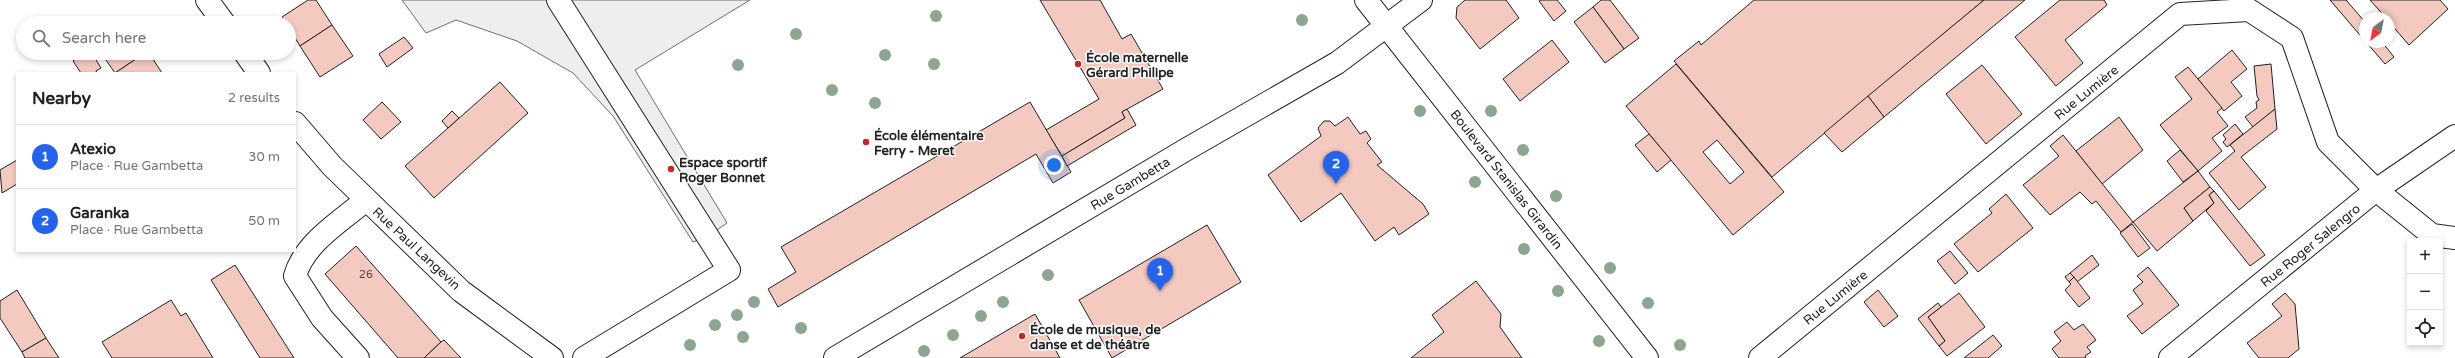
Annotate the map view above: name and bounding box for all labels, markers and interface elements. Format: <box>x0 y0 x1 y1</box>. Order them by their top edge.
north arrow <box>2359 12 2395 48</box>
search box <box>16 16 296 60</box>
icon: search <box>30 27 52 49</box>
text: Search here <box>62 29 146 47</box>
place label: École maternelle Gérard Philipe <box>1086 49 1189 81</box>
marker: École maternelle Gérard Philipe <box>1073 59 1083 69</box>
street label: Rue Lumière <box>2051 62 2122 124</box>
text: Nearby <box>32 88 91 109</box>
text: 2 results <box>228 90 280 106</box>
street label: Boulevard Stanislas Girardin <box>1447 107 1566 253</box>
place label: École élémentaire Ferry - Meret <box>874 127 984 159</box>
marker: École élémentaire Ferry - Meret <box>861 137 871 147</box>
text: Atexio <box>70 140 116 158</box>
text: 1 <box>41 149 49 165</box>
text: 30 m <box>248 149 280 165</box>
pin: 2 <box>1323 151 1349 184</box>
street label: Rue Gambetta <box>1088 154 1173 214</box>
place label: Espace sportif Roger Bonnet <box>679 155 768 186</box>
your location <box>1044 155 1064 175</box>
text: Place · Rue Gambetta <box>70 158 203 174</box>
marker: Espace sportif Roger Bonnet <box>666 164 676 174</box>
street label: Rue Roger Salengro <box>2258 201 2364 291</box>
text: Garanka <box>70 204 130 222</box>
street label: Rue Paul Langevin <box>369 204 464 294</box>
text: 2 <box>41 213 49 229</box>
text: 50 m <box>248 213 280 229</box>
text: Place · Rue Gambetta <box>70 222 203 238</box>
map controls <box>2407 238 2443 346</box>
button: + <box>2407 238 2443 274</box>
pin: 1 <box>1147 258 1173 291</box>
street label: Rue Lumière <box>1800 267 1871 329</box>
house number: 26 <box>359 268 373 281</box>
button: − <box>2407 274 2443 310</box>
button: locate <box>2407 310 2443 346</box>
place label: École de musique, de danse et de théâtre <box>1030 321 1162 353</box>
marker: École de musique, de danse et de théâtre <box>1017 331 1027 341</box>

